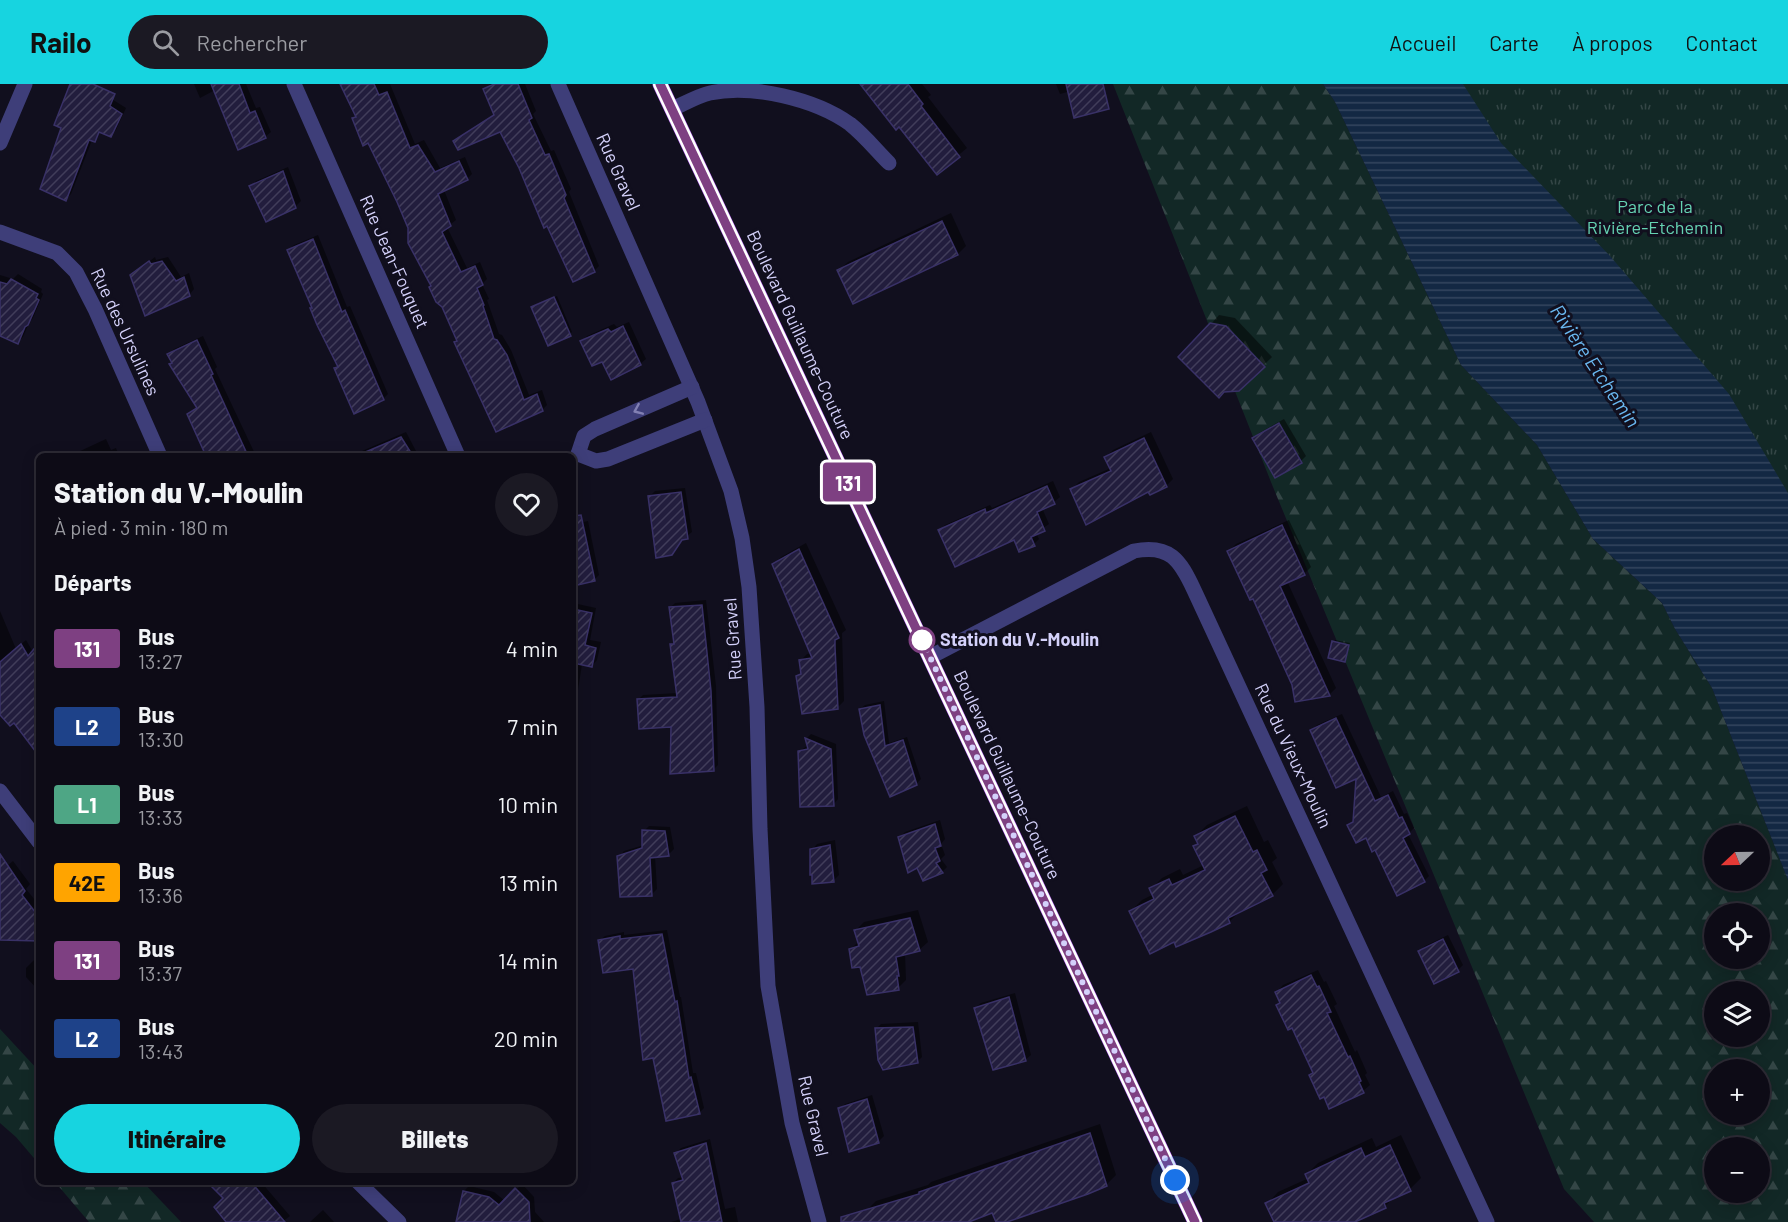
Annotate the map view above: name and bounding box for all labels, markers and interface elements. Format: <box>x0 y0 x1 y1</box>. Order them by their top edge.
search box <box>128 15 548 69</box>
text: Railo <box>30 25 92 59</box>
icon: search <box>149 26 182 59</box>
text: Rechercher <box>197 29 307 55</box>
text: Accueil <box>1389 30 1456 55</box>
text: Carte <box>1489 30 1539 55</box>
text: À propos <box>1572 30 1653 55</box>
text: Contact <box>1686 30 1758 55</box>
street label: Rue Gravel <box>592 129 646 214</box>
street label: Rue Jean-Fouquet <box>356 191 434 332</box>
park label: Parc de la Rivière-Etchemin <box>1587 195 1723 238</box>
street label: Boulevard Guillaume-Couture <box>743 227 859 443</box>
street label: Rue des Ursulines <box>87 264 165 399</box>
water label: Rivière Etchemin <box>1546 299 1646 432</box>
one-way arrow <box>633 403 644 415</box>
line badge: 131 <box>814 462 882 502</box>
text: 131 <box>835 470 861 495</box>
button: heart <box>495 473 558 536</box>
text: Station du V.-Moulin <box>54 475 303 509</box>
text: À pied · 3 min · 180 m <box>54 515 228 539</box>
text: Départs <box>54 569 132 595</box>
street label: Rue Gravel <box>718 597 746 681</box>
text: Bus <box>138 623 175 649</box>
marker: Station du V.-Moulin <box>909 627 935 653</box>
place label: Station du V.-Moulin <box>940 628 1099 650</box>
text: 4 min <box>506 635 558 661</box>
text: 131 <box>74 636 100 661</box>
text: 13:27 <box>138 649 182 673</box>
street label: Boulevard Guillaume-Couture <box>950 667 1066 883</box>
street label: Rue du Vieux-Moulin <box>1251 680 1337 832</box>
text: Bus <box>138 701 175 727</box>
text: 7 min <box>508 713 558 739</box>
text: L2 <box>75 714 99 739</box>
text: 13:30 <box>138 727 184 751</box>
text: Bus <box>138 779 175 805</box>
text: 10 min <box>498 791 558 817</box>
text: L1 <box>77 792 97 817</box>
text: 13:33 <box>138 805 183 829</box>
north arrow <box>1704 825 1770 891</box>
map controls <box>1704 825 1770 1203</box>
text: Bus <box>138 857 175 883</box>
text: 13 min <box>499 869 558 895</box>
text: 42E <box>69 870 105 895</box>
text: 13:36 <box>138 883 183 907</box>
button: locate <box>1704 903 1770 969</box>
text: Bus <box>138 935 175 961</box>
text: 14 min <box>498 947 558 973</box>
text: 131 <box>74 948 100 973</box>
text: 13:37 <box>138 961 182 985</box>
button: layers <box>1704 981 1770 1047</box>
text: Bus <box>138 1013 175 1039</box>
text: 20 min <box>494 1025 558 1051</box>
text: L2 <box>75 1026 99 1051</box>
text: 13:43 <box>138 1039 183 1063</box>
button: + <box>1704 1059 1770 1125</box>
street label: Rue Gravel <box>794 1073 834 1158</box>
button: Itinéraire <box>54 1104 300 1173</box>
button: Billets <box>312 1104 558 1173</box>
button: − <box>1704 1137 1770 1203</box>
your location <box>1160 1165 1190 1195</box>

